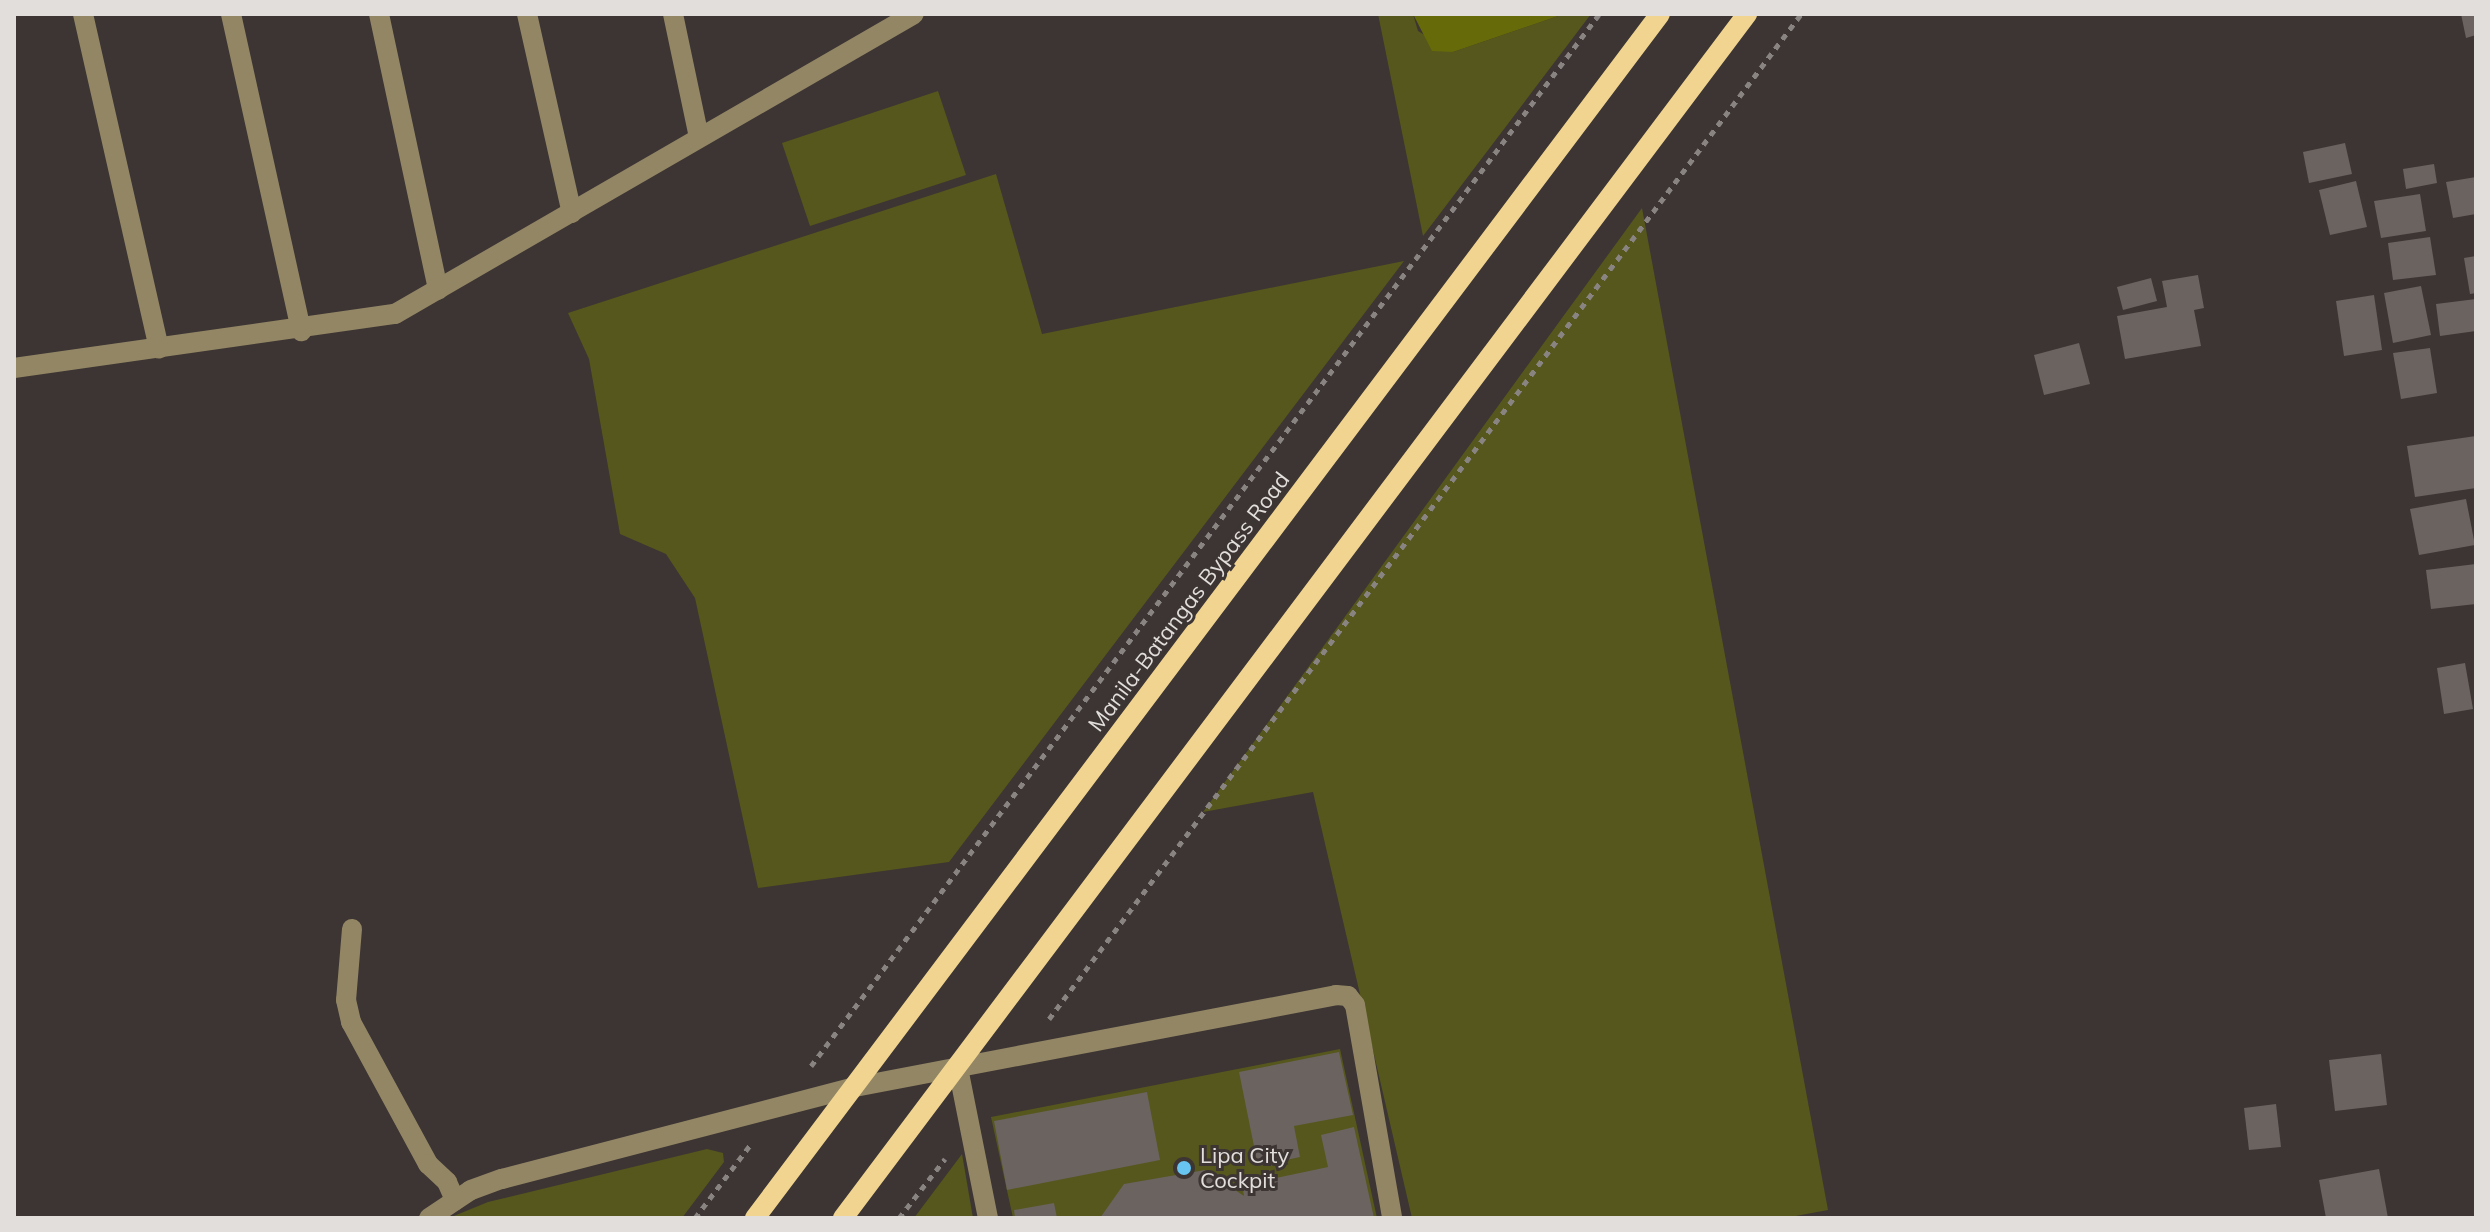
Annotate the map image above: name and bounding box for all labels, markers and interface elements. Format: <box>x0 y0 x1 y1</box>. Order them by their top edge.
street label: Manila-Batangas Bypass Road <box>1083 467 1295 737</box>
place label: Lipa City Cockpit <box>1200 1142 1289 1194</box>
marker: Lipa City Cockpit <box>1175 1159 1193 1177</box>

